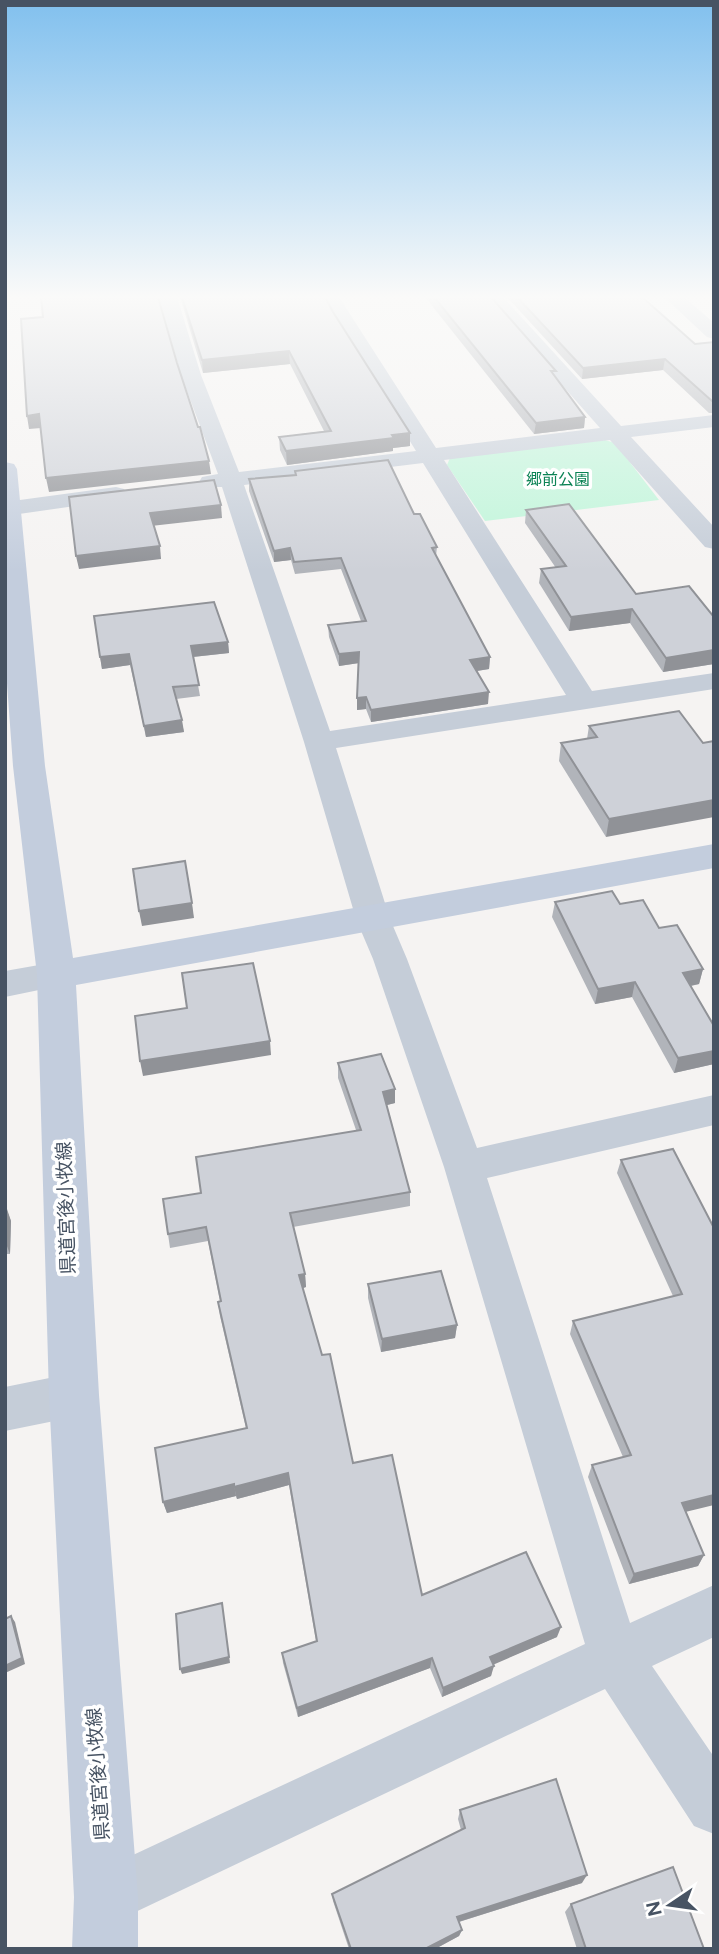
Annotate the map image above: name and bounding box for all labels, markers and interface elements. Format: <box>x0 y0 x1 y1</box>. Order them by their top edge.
park label: 郷前公園 <box>526 470 590 489</box>
street label: 県道宮後小牧線 <box>52 1141 80 1275</box>
street label: 県道宮後小牧線 <box>82 1707 114 1841</box>
north arrow <box>635 1870 705 1940</box>
text: N <box>641 1899 667 1918</box>

